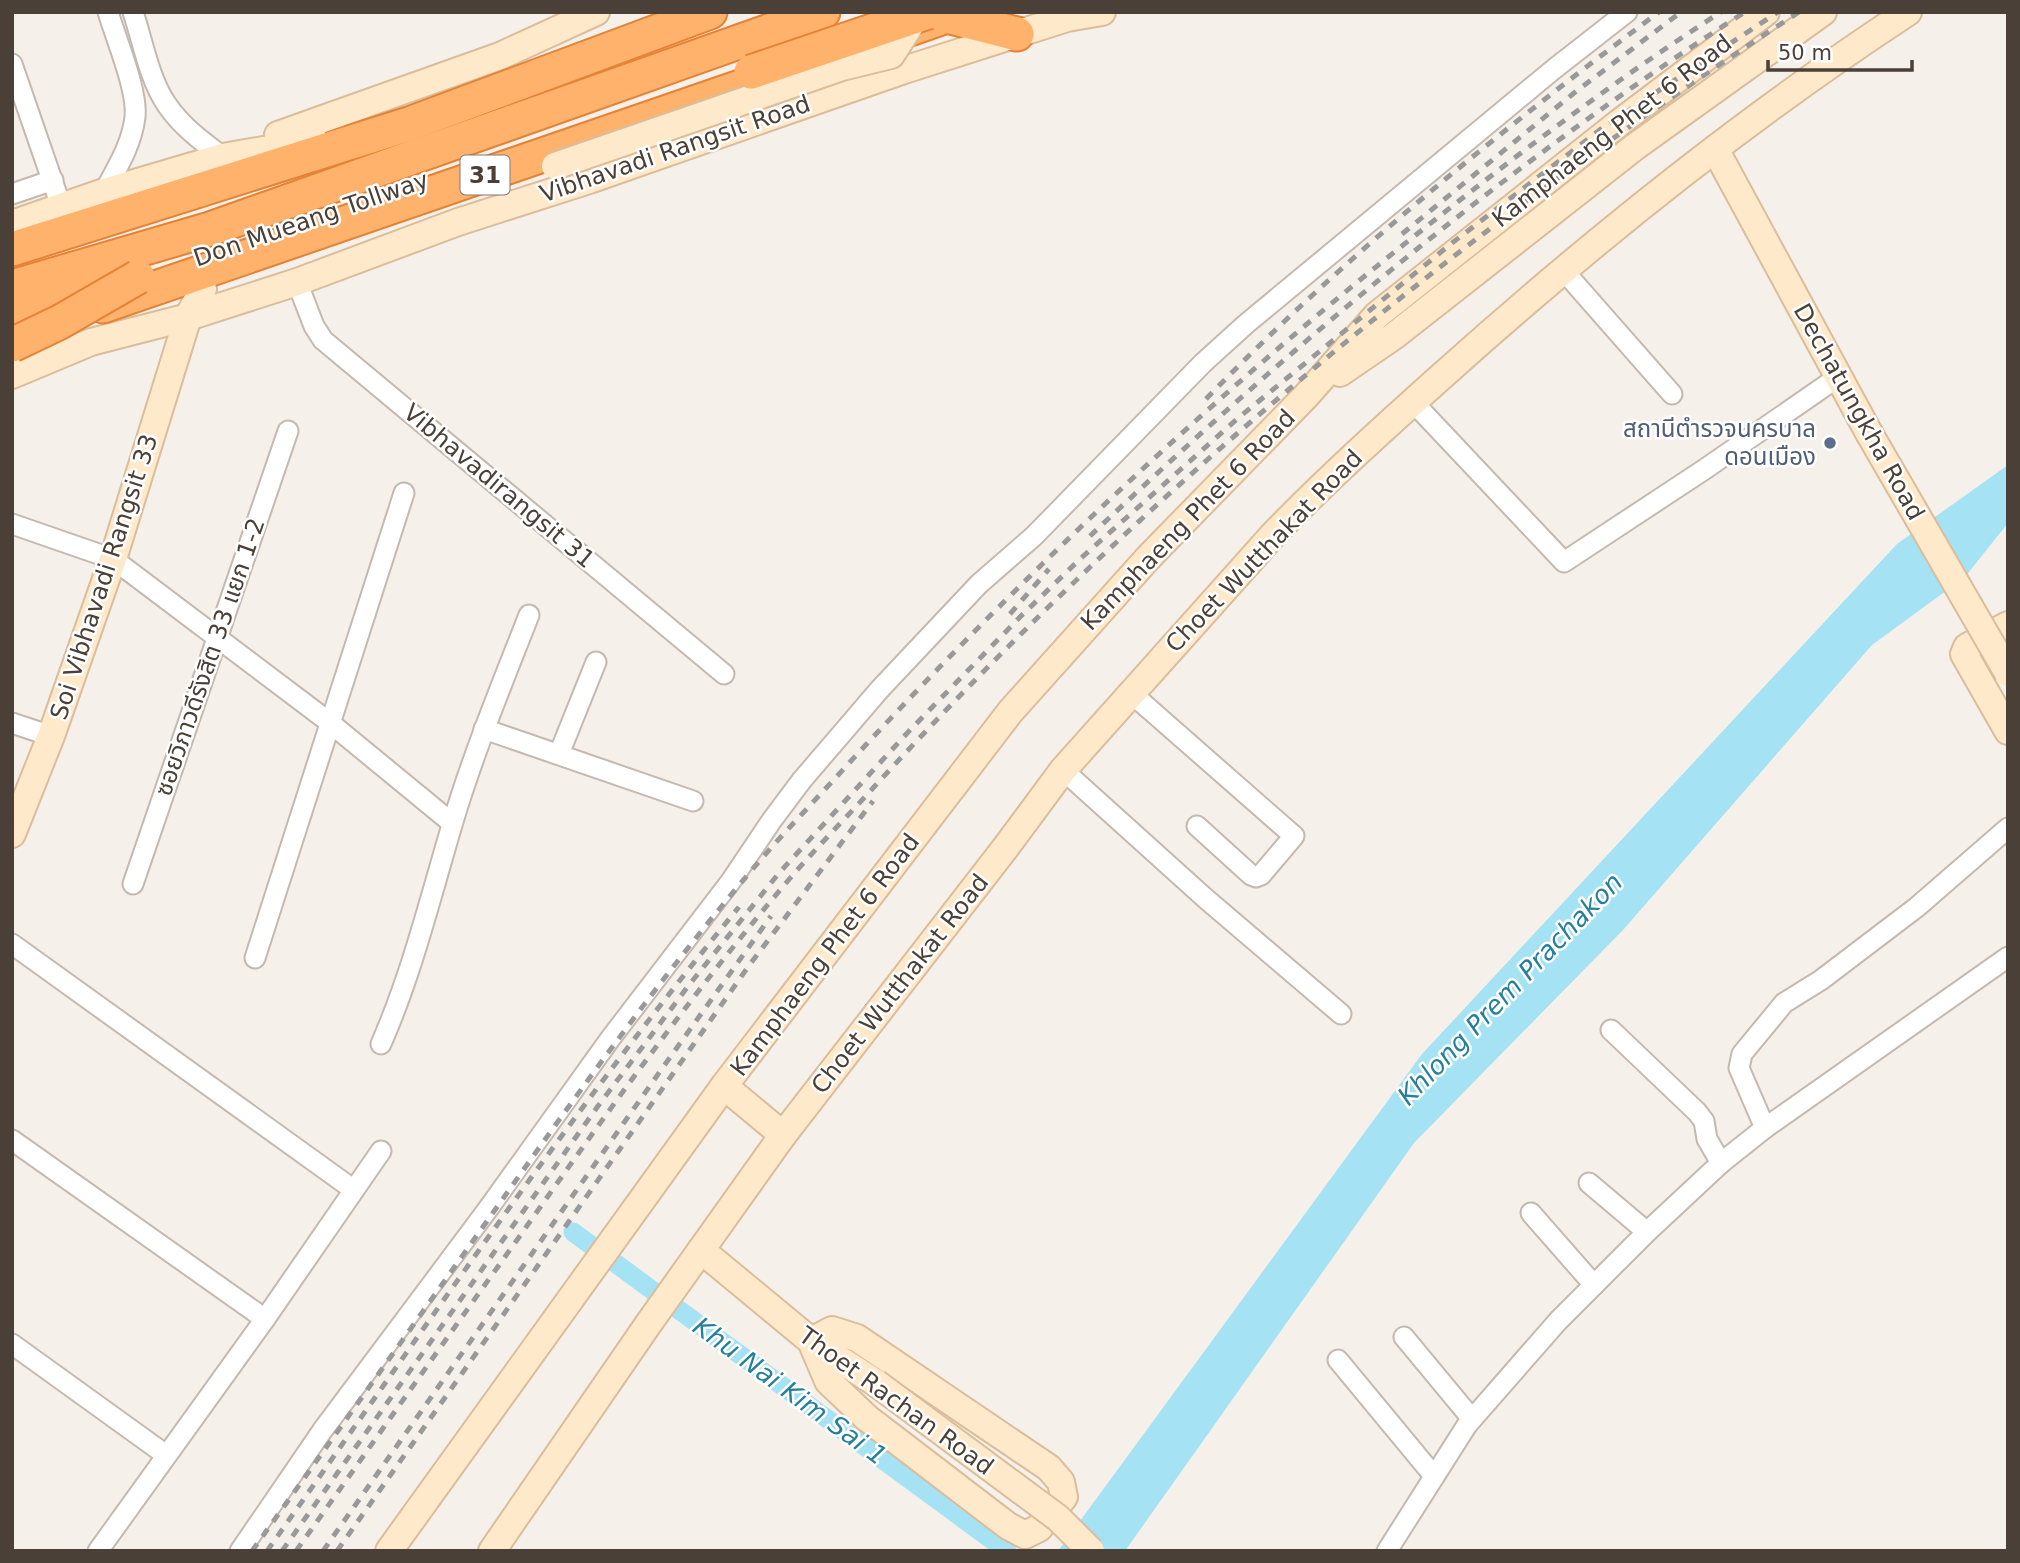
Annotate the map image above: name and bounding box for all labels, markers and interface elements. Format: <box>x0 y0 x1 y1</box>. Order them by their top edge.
scale bar <box>1768 28 1912 72</box>
street label: Kamphaeng Phet 6 Road <box>1487 29 1737 233</box>
text: 50 m <box>1778 41 1832 65</box>
street label: Vibhavadi Rangsit Road <box>536 90 814 208</box>
road number: 31 <box>461 156 510 194</box>
street label: Don Mueang Tollway <box>190 166 432 272</box>
street label: Dechatungkha Road <box>1788 299 1930 525</box>
street label: Vibhavadirangsit 31 <box>398 398 600 574</box>
street label: Kamphaeng Phet 6 Road <box>1075 404 1301 636</box>
place label: สถานีตำรวจนครบาล ดอนเมือง <box>1623 415 1816 471</box>
street label: Soi Vibhavadi Rangsit 33 <box>45 431 163 723</box>
marker: สถานีตำรวจนครบาล ดอนเมือง <box>1822 435 1838 451</box>
street label: Choet Wutthakat Road <box>1160 444 1368 658</box>
street label: ซอยวิภาวดีรังสิต 33 แยก 1-2 <box>149 514 271 800</box>
street label: Kamphaeng Phet 6 Road <box>725 828 925 1082</box>
water label: Khlong Prem Prachakon <box>1391 867 1629 1111</box>
street label: Choet Wutthakat Road <box>806 869 994 1099</box>
water label: Khu Nai Kim Sai 1 <box>688 1311 892 1471</box>
street label: Thoet Rachan Road <box>793 1320 999 1481</box>

